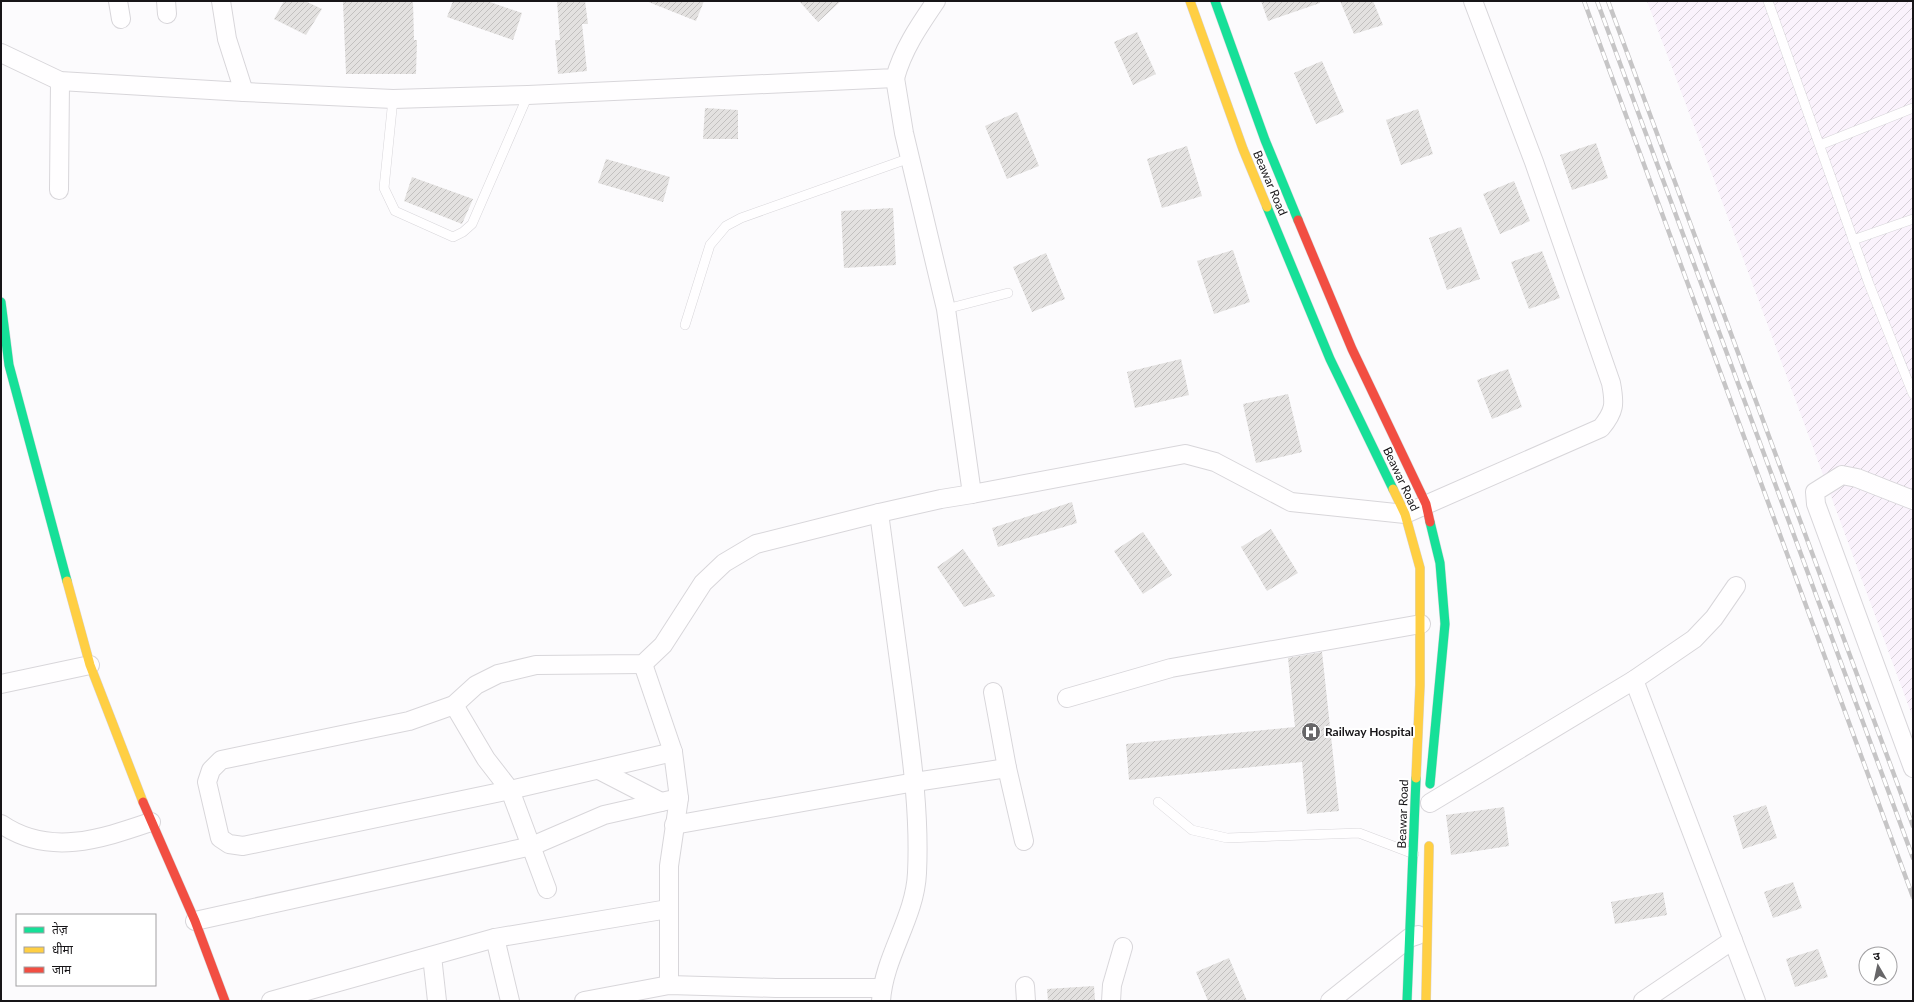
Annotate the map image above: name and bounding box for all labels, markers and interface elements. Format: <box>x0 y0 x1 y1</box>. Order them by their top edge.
street label: Beawar Road <box>1250 148 1291 218</box>
street label: Beawar Road <box>1380 444 1423 513</box>
hospital icon: Railway Hospital <box>1300 721 1322 743</box>
place label: Railway Hospital <box>1325 724 1414 739</box>
street label: Beawar Road <box>1394 779 1411 849</box>
legend <box>16 914 156 986</box>
text: तेज़ <box>52 922 69 937</box>
text: धीमा <box>52 942 74 957</box>
north arrow <box>1858 946 1898 986</box>
text: उ <box>1872 949 1881 963</box>
text: जाम <box>52 962 72 977</box>

